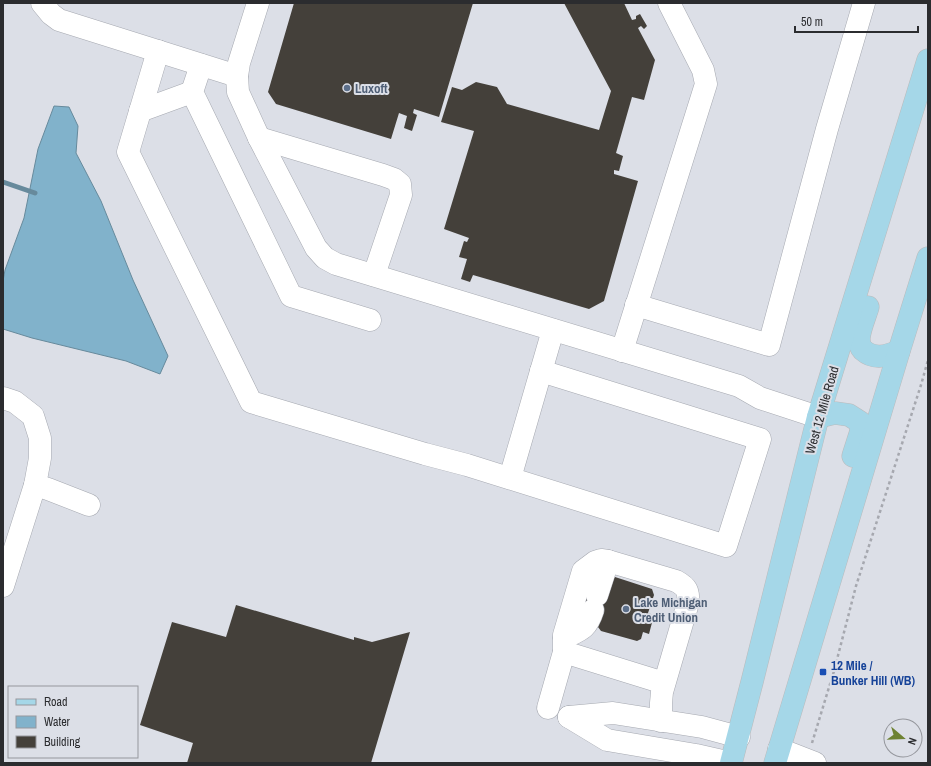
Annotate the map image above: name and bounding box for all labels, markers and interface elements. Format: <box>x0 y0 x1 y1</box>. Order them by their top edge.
scale bar <box>795 8 918 34</box>
text: 50 m <box>801 14 823 30</box>
place label: Luxoft <box>355 80 388 97</box>
marker: Luxoft <box>342 83 352 93</box>
street label: West 12 Mile Road <box>801 364 843 456</box>
place label: Lake Michigan Credit Union <box>634 594 707 626</box>
marker: Lake Michigan Credit Union <box>621 604 631 614</box>
place label: 12 Mile / Bunker Hill (WB) <box>831 657 916 689</box>
marker: 12 Mile / Bunker Hill (WB) <box>818 667 828 677</box>
legend <box>8 686 138 758</box>
text: Road <box>44 694 68 710</box>
text: Water <box>44 714 71 730</box>
north arrow <box>883 718 923 758</box>
text: Building <box>44 734 81 750</box>
text: N <box>905 736 920 747</box>

